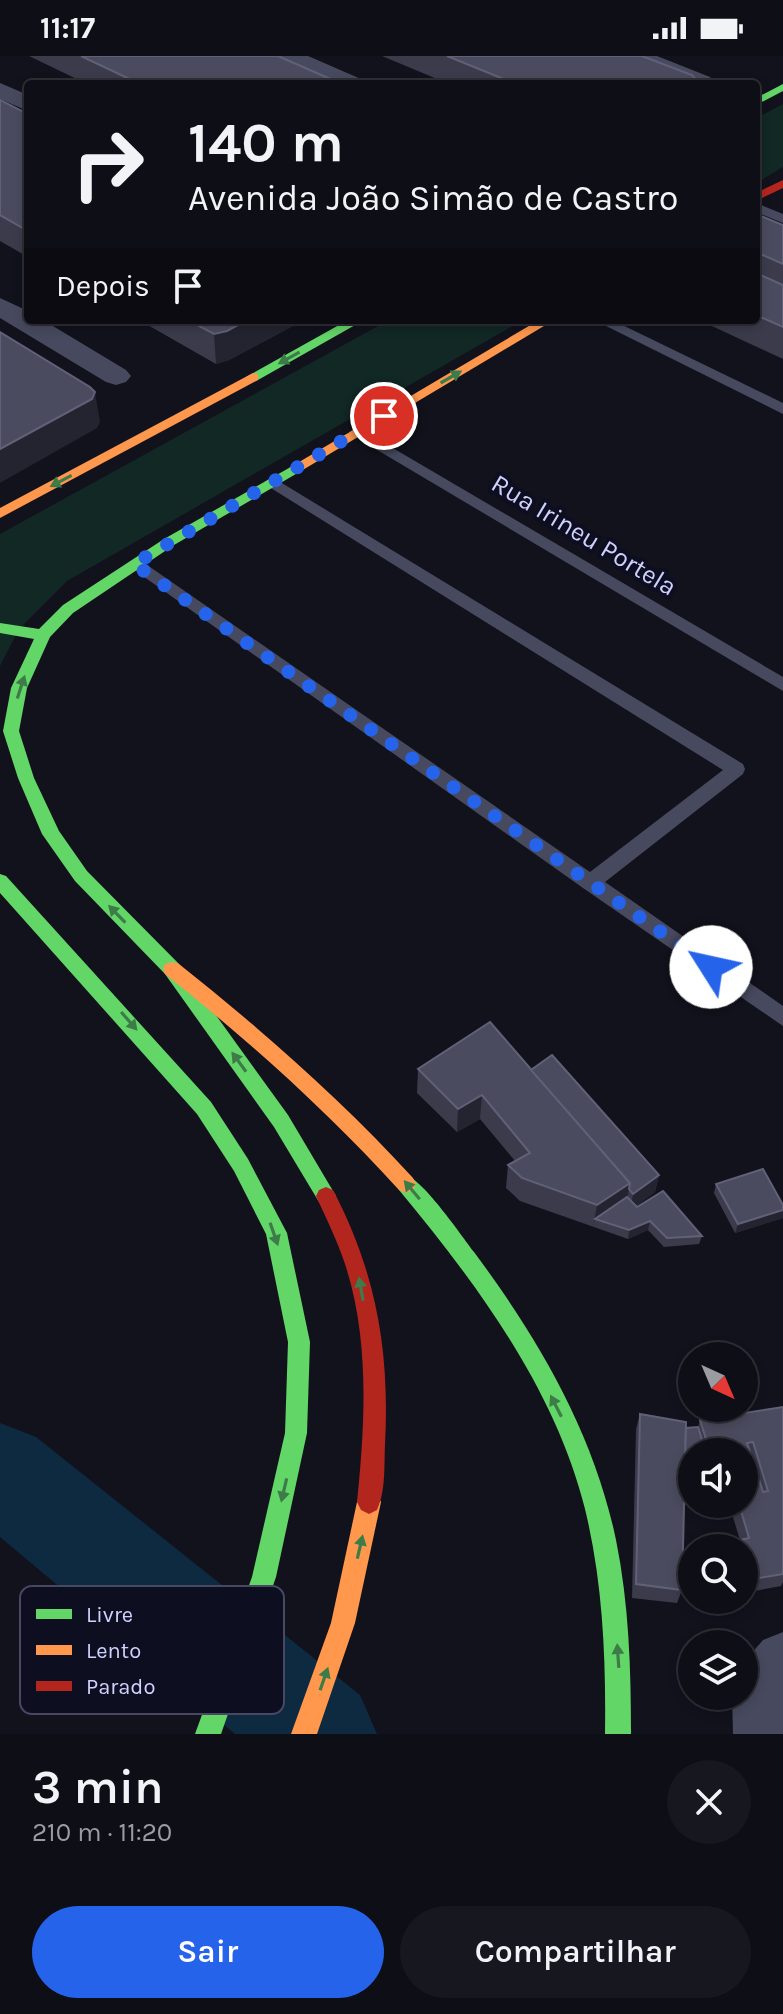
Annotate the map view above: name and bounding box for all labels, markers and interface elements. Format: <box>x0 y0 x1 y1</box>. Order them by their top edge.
text: 11:17 <box>40 10 95 46</box>
text: 140 m <box>188 110 344 175</box>
icon: right <box>56 112 160 216</box>
text: Avenida João Simão de Castro <box>188 177 678 219</box>
icon: arrive <box>166 264 210 308</box>
text: Depois <box>56 268 150 304</box>
one-way arrow <box>278 351 301 365</box>
one-way arrow <box>440 370 462 384</box>
pin <box>350 382 418 450</box>
icon: arrive <box>362 394 406 438</box>
street label: Rua Irineu Portela <box>486 468 682 602</box>
one-way arrow <box>49 475 72 488</box>
one-way arrow <box>15 675 28 699</box>
one-way arrow <box>109 905 127 924</box>
position arrow <box>669 925 753 1009</box>
one-way arrow <box>119 1011 137 1030</box>
one-way arrow <box>231 1051 247 1073</box>
one-way arrow <box>404 1180 421 1200</box>
one-way arrow <box>269 1222 281 1246</box>
one-way arrow <box>354 1277 366 1302</box>
north arrow <box>678 1342 758 1422</box>
map controls <box>678 1342 758 1710</box>
one-way arrow <box>549 1394 563 1417</box>
button: sound <box>678 1438 758 1518</box>
one-way arrow <box>277 1477 290 1502</box>
one-way arrow <box>354 1534 367 1559</box>
button: search <box>678 1534 758 1614</box>
legend <box>20 1586 284 1714</box>
text: Livre <box>86 1602 133 1628</box>
button: layers <box>678 1630 758 1710</box>
text: Lento <box>86 1638 141 1664</box>
one-way arrow <box>611 1643 624 1668</box>
one-way arrow <box>318 1666 330 1690</box>
text: Parado <box>86 1674 155 1700</box>
text: 3 min <box>32 1759 164 1815</box>
button: close <box>667 1760 751 1844</box>
text: 210 m · 11:20 <box>32 1817 172 1848</box>
button: Sair <box>32 1906 384 1998</box>
button: Compartilhar <box>400 1906 751 1998</box>

